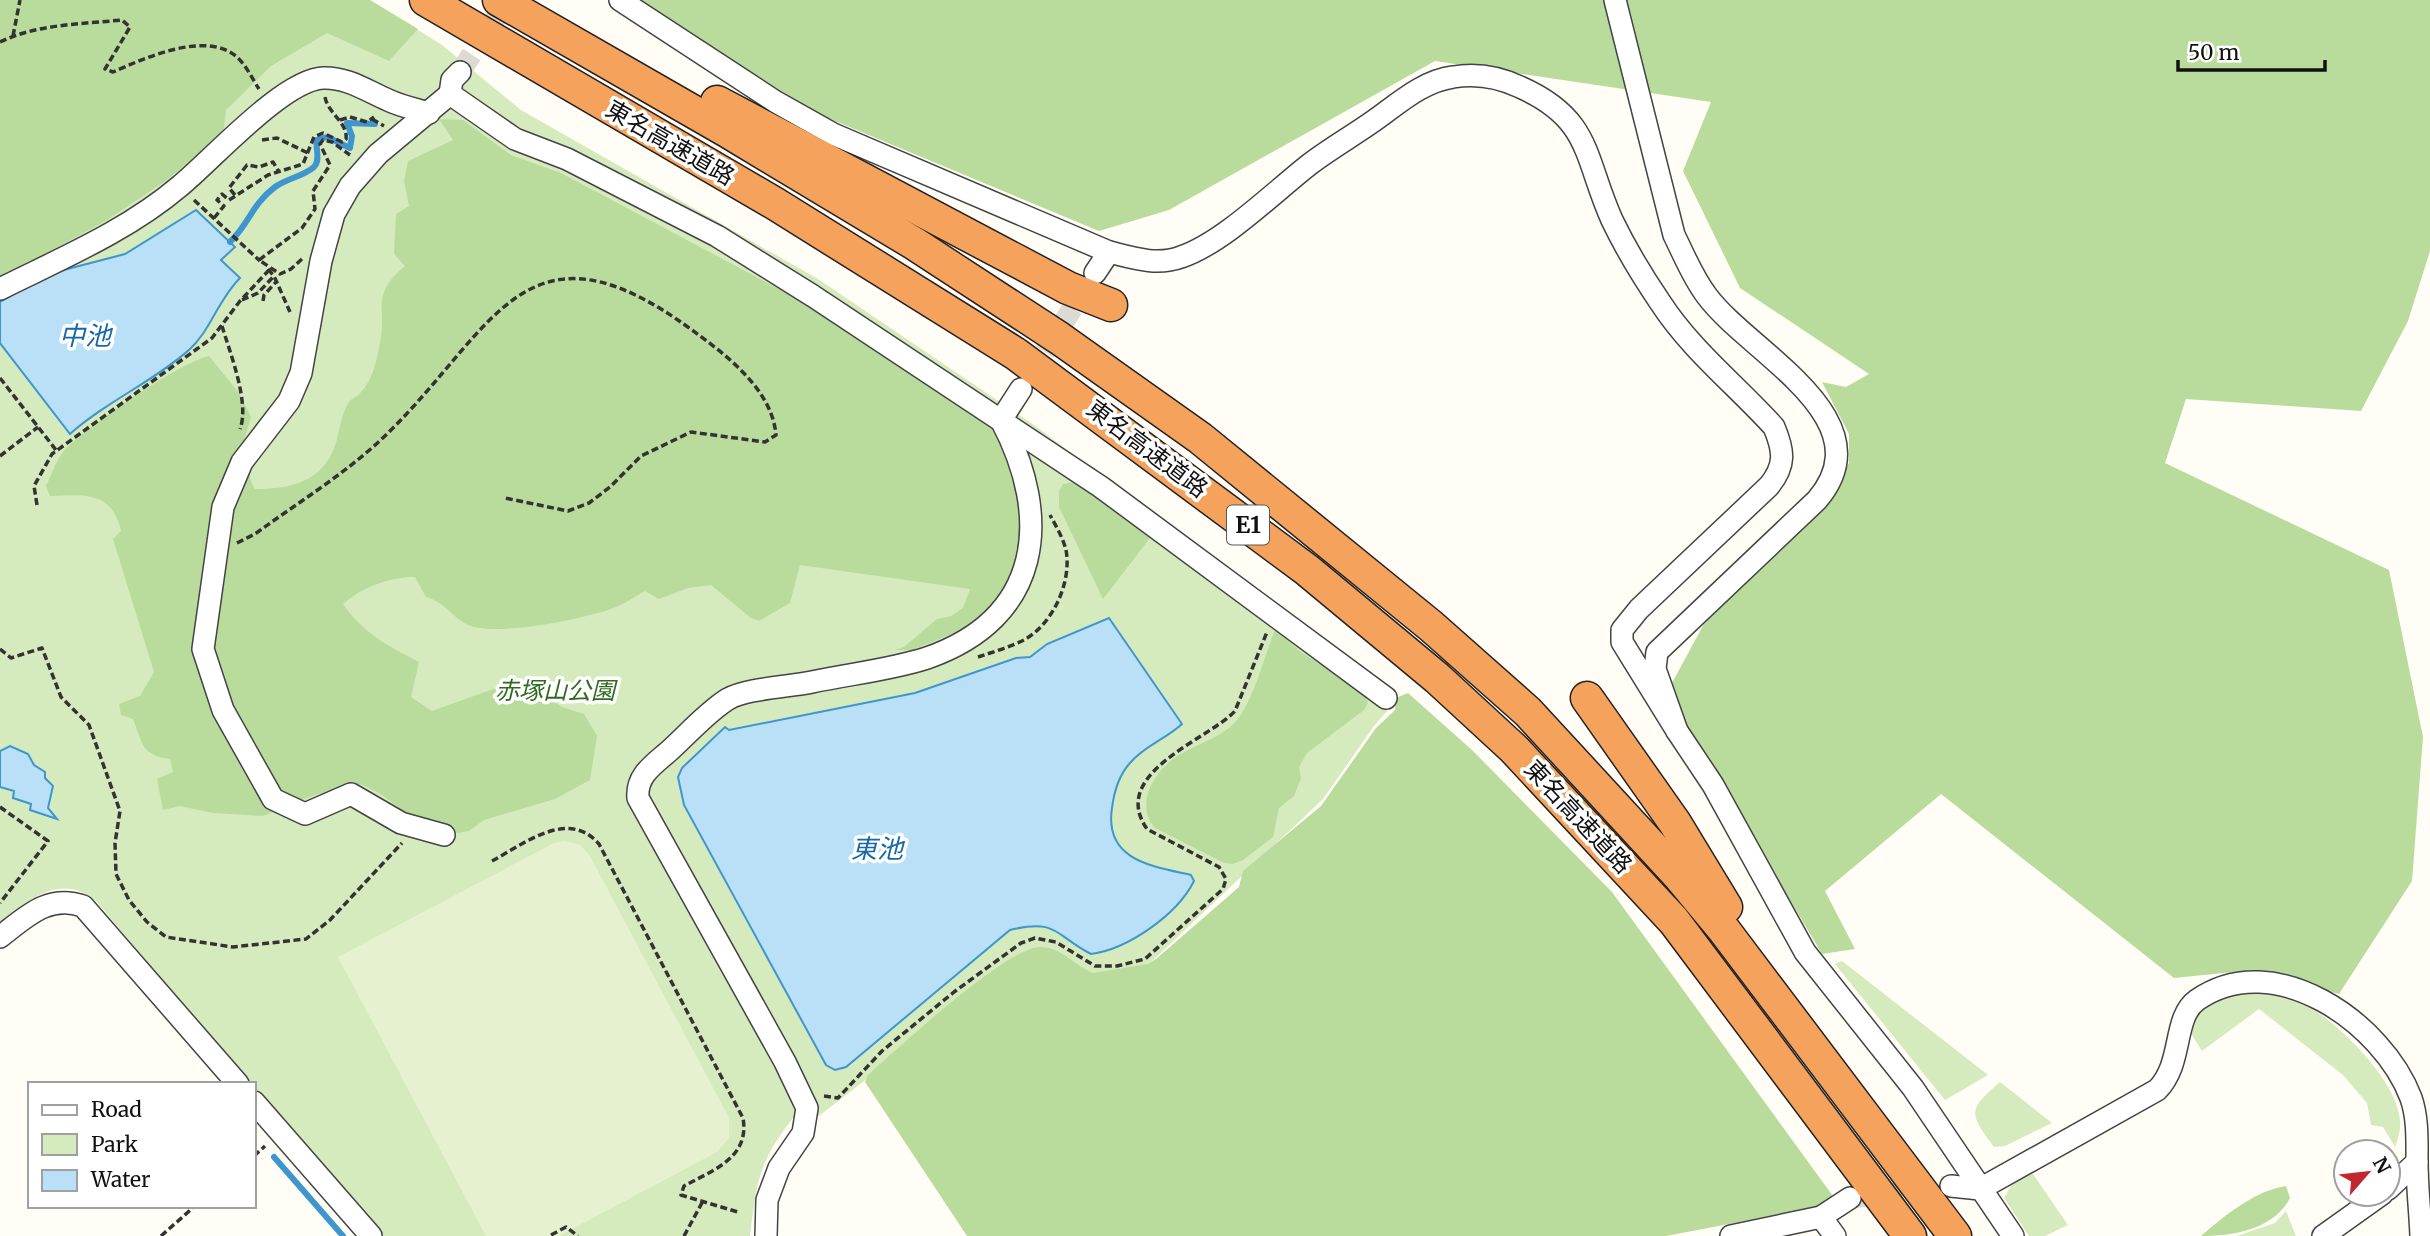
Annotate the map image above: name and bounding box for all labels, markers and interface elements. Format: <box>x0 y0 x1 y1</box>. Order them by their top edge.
scale bar <box>2178 28 2325 72</box>
text: 50 m <box>2188 39 2239 66</box>
street label: 東名高速道路 <box>600 93 740 192</box>
water label: 中池 <box>59 319 114 352</box>
street label: 東名高速道路 <box>1080 393 1214 504</box>
road number: E1 <box>1227 505 1269 544</box>
park label: 赤塚山公園 <box>495 675 618 706</box>
street label: 東名高速道路 <box>1518 753 1639 880</box>
water label: 東池 <box>851 832 906 865</box>
legend <box>28 1082 256 1208</box>
text: Road <box>91 1096 142 1123</box>
text: Park <box>91 1131 138 1158</box>
north arrow <box>2332 1138 2402 1208</box>
text: N <box>2368 1153 2396 1177</box>
text: Water <box>90 1166 150 1193</box>

